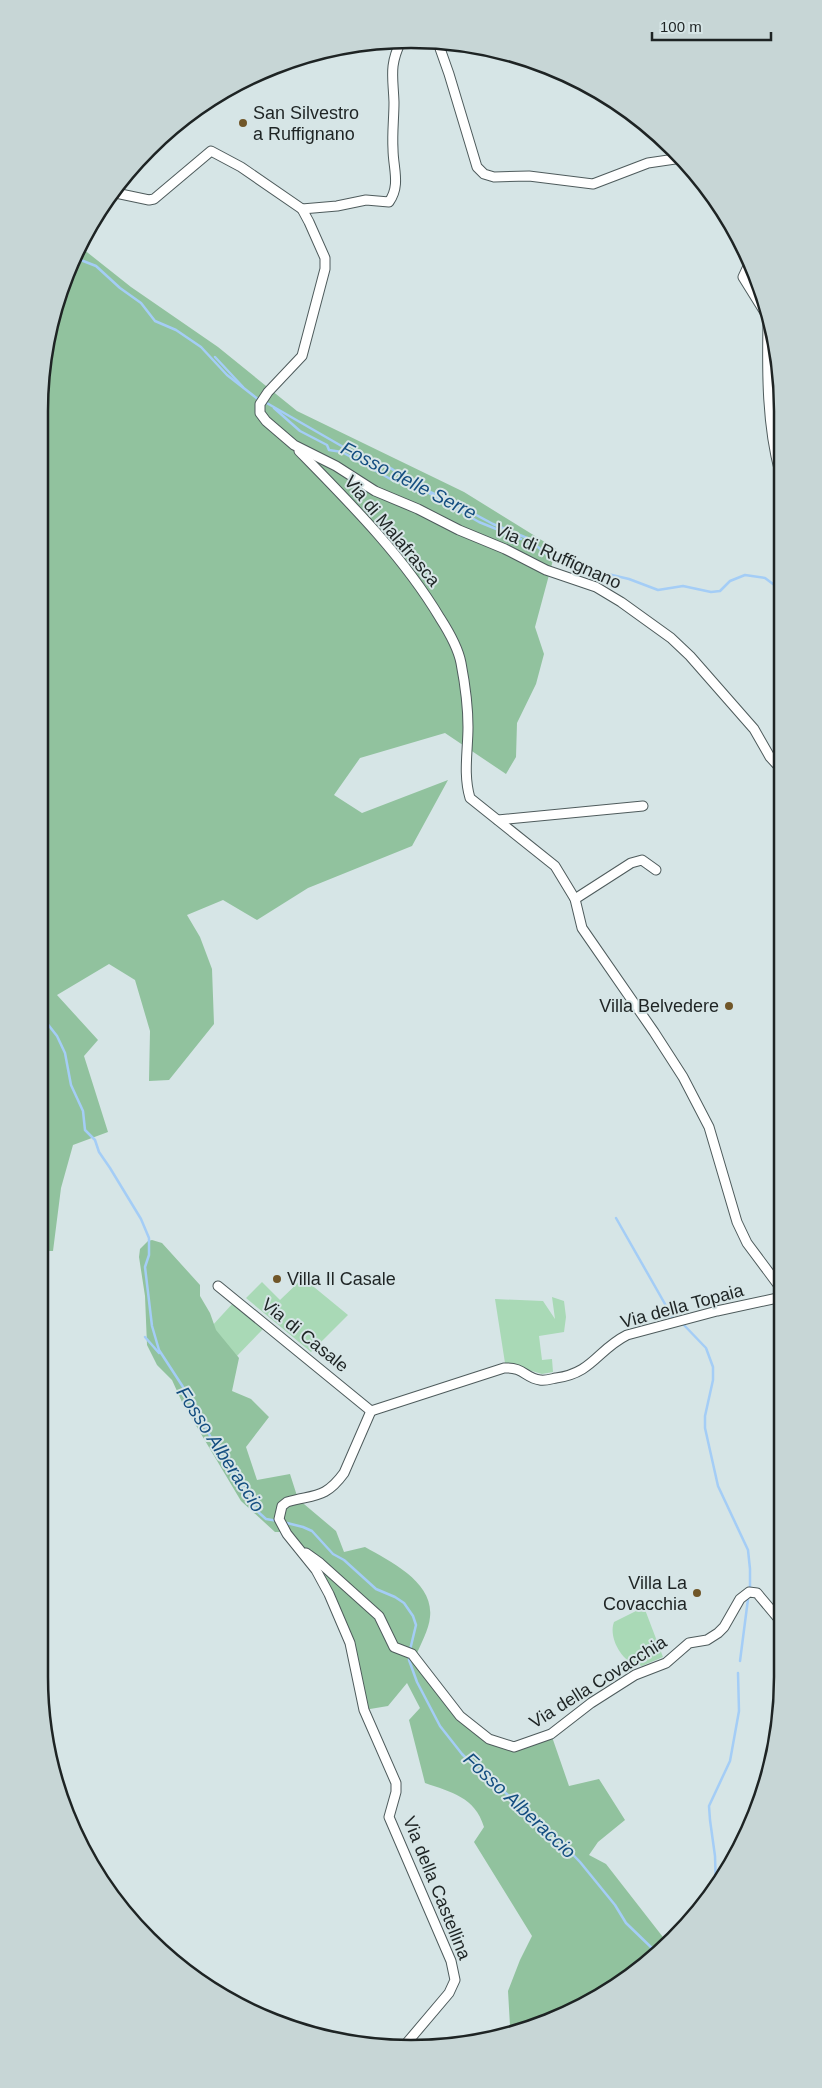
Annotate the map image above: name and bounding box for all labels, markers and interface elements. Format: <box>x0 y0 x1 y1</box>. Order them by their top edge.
scale bar <box>652 10 771 42</box>
text: 100 m <box>660 18 702 35</box>
place label: San Silvestro a Ruffignano <box>253 103 359 144</box>
marker: San Silvestro a Ruffignano <box>237 117 249 129</box>
water label: Fosso delle Serre <box>338 437 480 524</box>
street label: Via di Malafrasca <box>340 472 445 591</box>
street label: Via di Ruffignano <box>492 519 624 593</box>
place label: Villa Belvedere <box>599 996 719 1016</box>
marker: Villa Belvedere <box>723 1000 735 1012</box>
place label: Villa Il Casale <box>287 1269 396 1289</box>
marker: Villa Il Casale <box>271 1273 283 1285</box>
street label: Via della Topaia <box>618 1280 747 1332</box>
street label: Via di Casale <box>258 1294 352 1376</box>
water label: Fosso Alberaccio <box>172 1383 269 1516</box>
place label: Villa La Covacchia <box>603 1573 688 1614</box>
marker: Villa La Covacchia <box>691 1587 703 1599</box>
street label: Via della Covacchia <box>526 1631 671 1732</box>
water label: Fosso Alberaccio <box>459 1748 580 1863</box>
street label: Via della Castellina <box>399 1813 475 1963</box>

